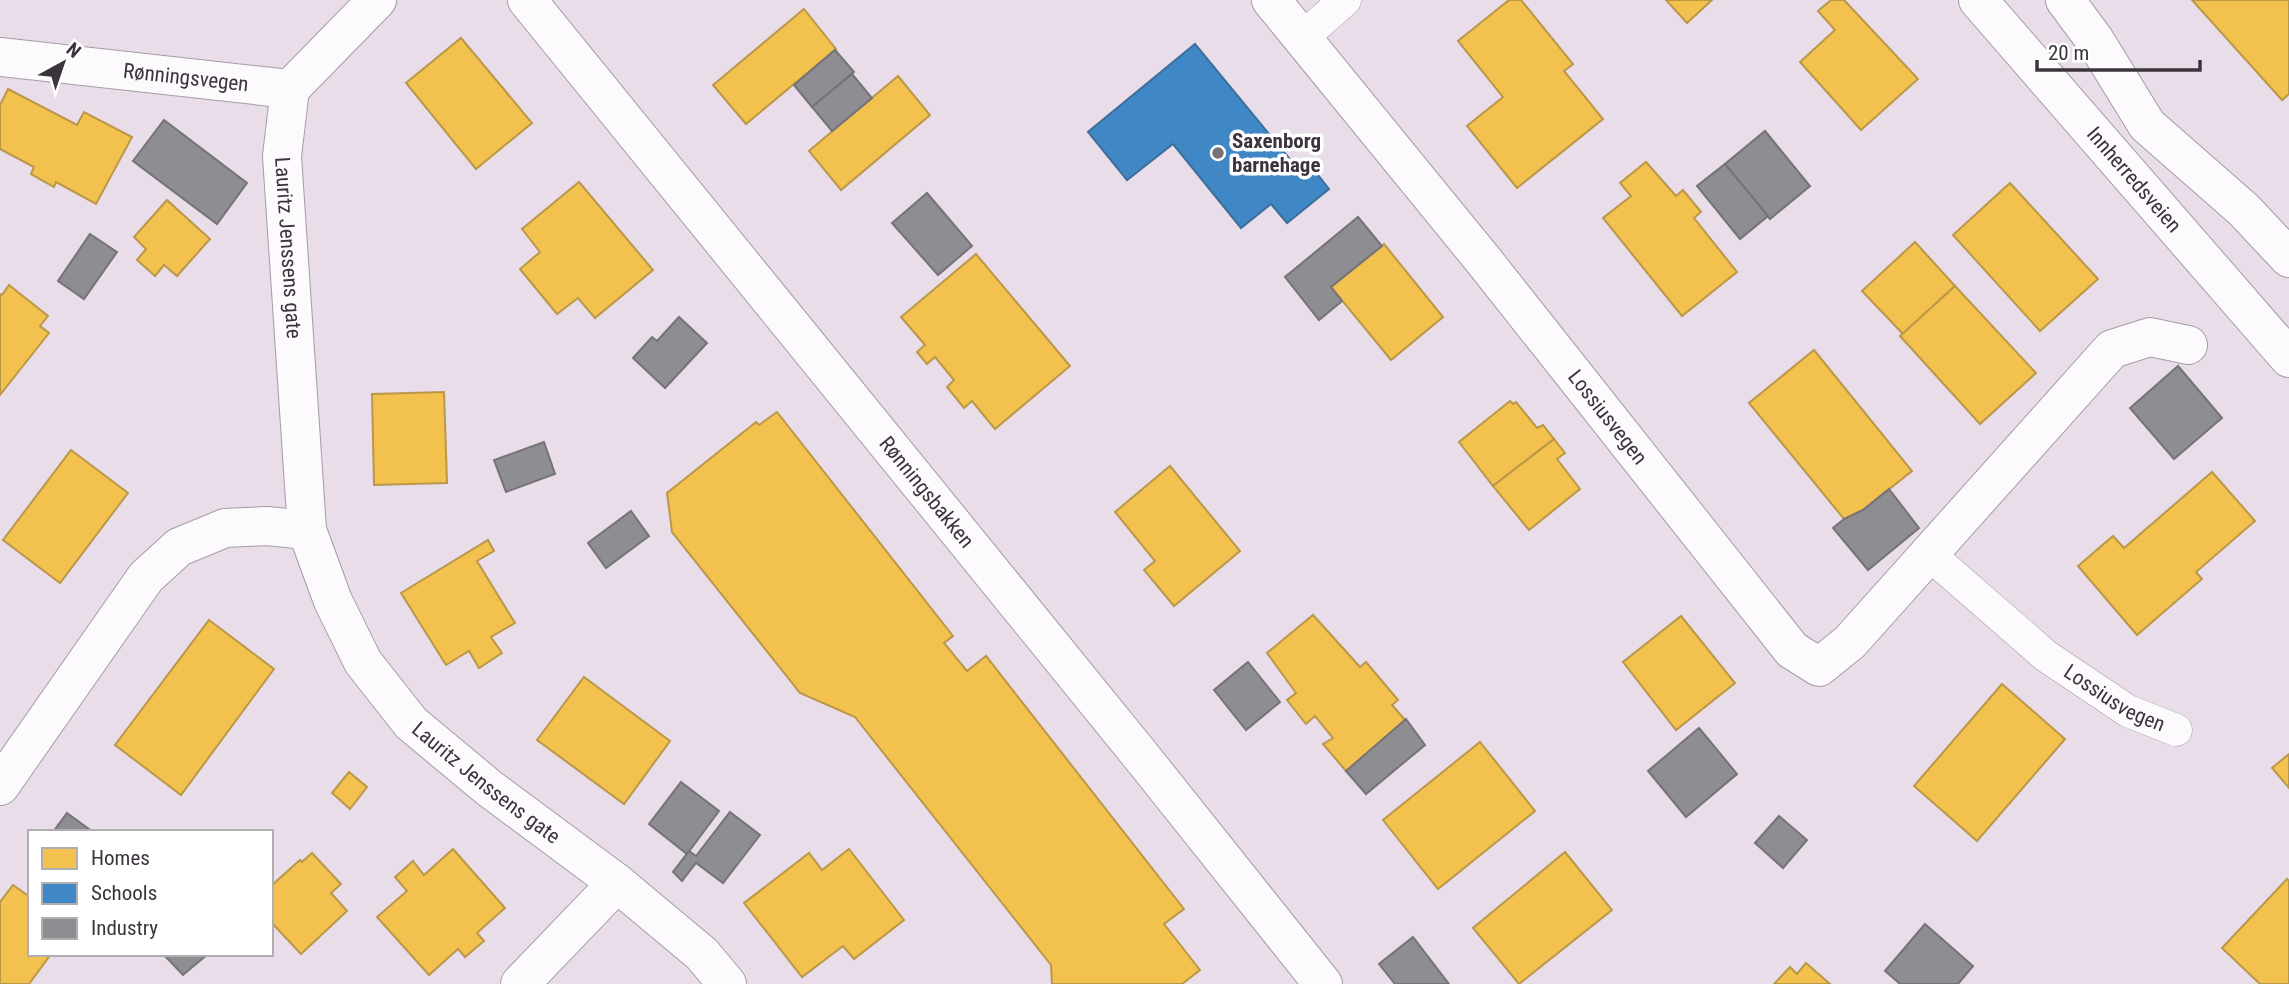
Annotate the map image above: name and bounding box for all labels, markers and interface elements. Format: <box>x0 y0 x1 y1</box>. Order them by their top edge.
north arrow <box>28 28 98 98</box>
scale bar <box>2037 28 2200 72</box>
text: N <box>62 38 85 63</box>
text: 20 m <box>2048 41 2089 65</box>
street label: Rønningsvegen <box>122 59 250 96</box>
street label: Innherredsveien <box>2082 122 2186 237</box>
place label: Saxenborg barnehage <box>1232 129 1321 177</box>
marker: Saxenborg barnehage <box>1210 145 1226 161</box>
street label: Lauritz Jenssens gate <box>270 156 306 340</box>
street label: Lossiusvegen <box>1563 365 1652 469</box>
street label: Rønningsbakken <box>874 432 979 553</box>
street label: Lossiusvegen <box>2059 659 2168 736</box>
street label: Lauritz Jenssens gate <box>407 717 565 849</box>
legend <box>28 830 273 956</box>
text: Homes <box>91 846 150 870</box>
text: Schools <box>91 881 157 905</box>
text: Industry <box>91 916 158 940</box>

